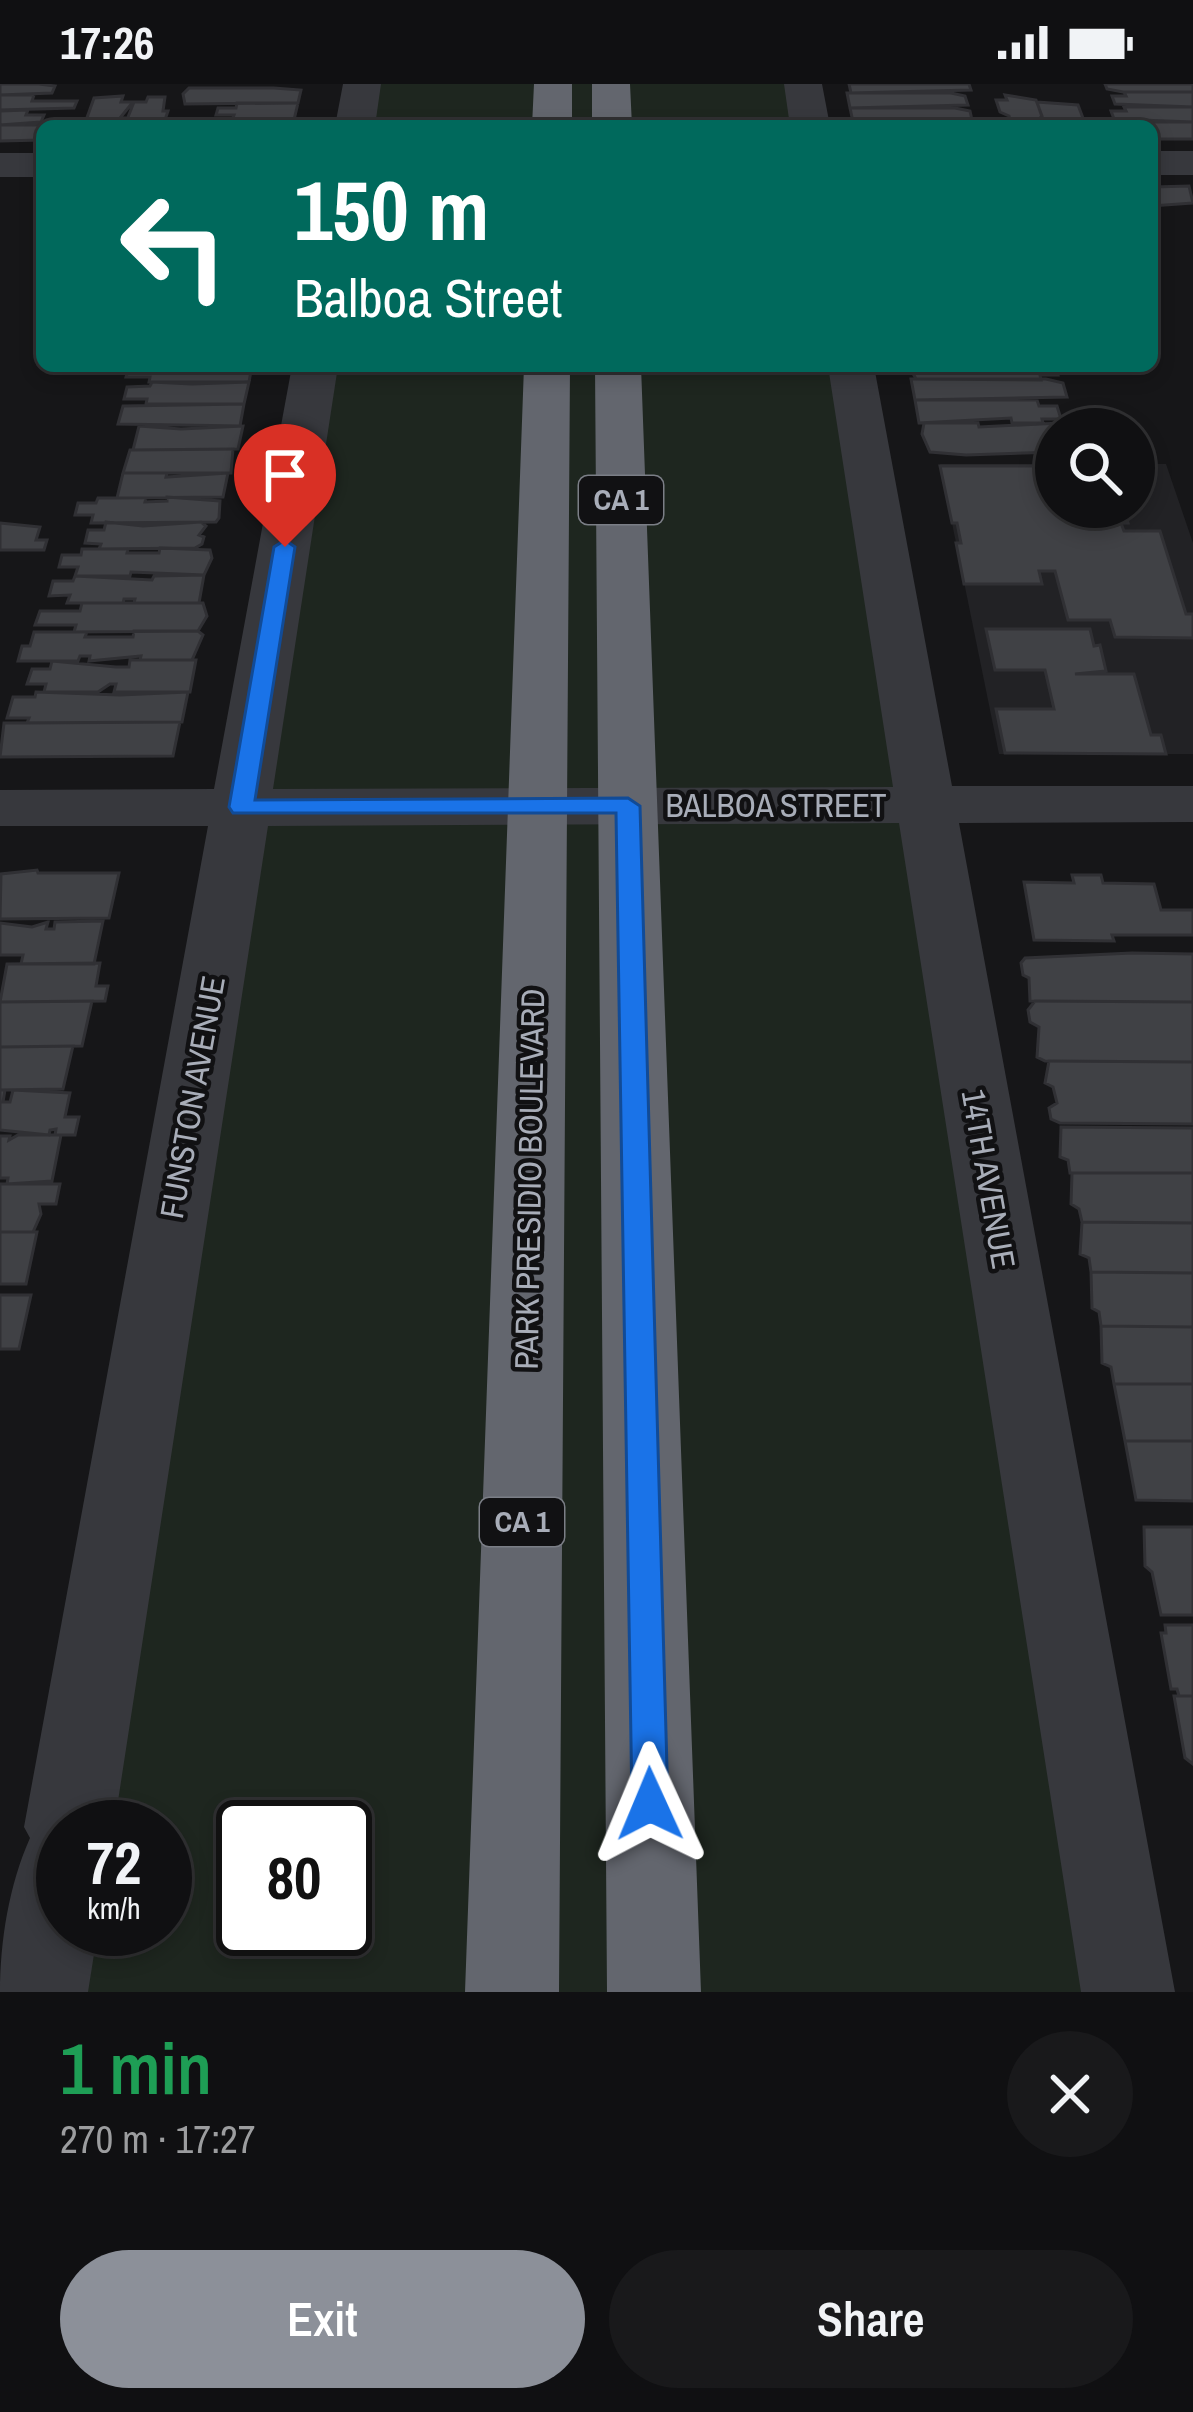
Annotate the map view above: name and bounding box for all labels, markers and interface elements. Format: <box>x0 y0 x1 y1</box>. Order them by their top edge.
text: 17:26 <box>60 12 154 73</box>
text: 150 m <box>294 153 489 266</box>
icon: left <box>96 168 252 324</box>
text: Balboa Street <box>294 261 562 334</box>
map controls <box>1035 408 1155 528</box>
button: search <box>1035 408 1155 528</box>
pin <box>234 424 336 547</box>
icon: arrive <box>252 442 318 508</box>
road number: CA 1 <box>579 476 663 524</box>
street label: BALBOA STREET <box>665 783 887 827</box>
street label: FUNSTON AVENUE <box>149 972 235 1222</box>
street label: PARK PRESIDIO BOULEVARD <box>504 988 554 1370</box>
street label: 14TH AVENUE <box>952 1086 1026 1272</box>
road number: CA 1 <box>480 1498 564 1546</box>
position arrow <box>587 1741 713 1867</box>
speed limit sign: 80 <box>216 1800 372 1956</box>
text: 72 <box>87 1822 141 1903</box>
text: km/h <box>87 1888 141 1928</box>
text: 1 min <box>60 2019 212 2116</box>
button: close <box>1007 2031 1133 2157</box>
text: 270 m · 17:27 <box>60 2113 256 2165</box>
button: Exit <box>60 2250 585 2388</box>
button: Share <box>609 2250 1133 2388</box>

